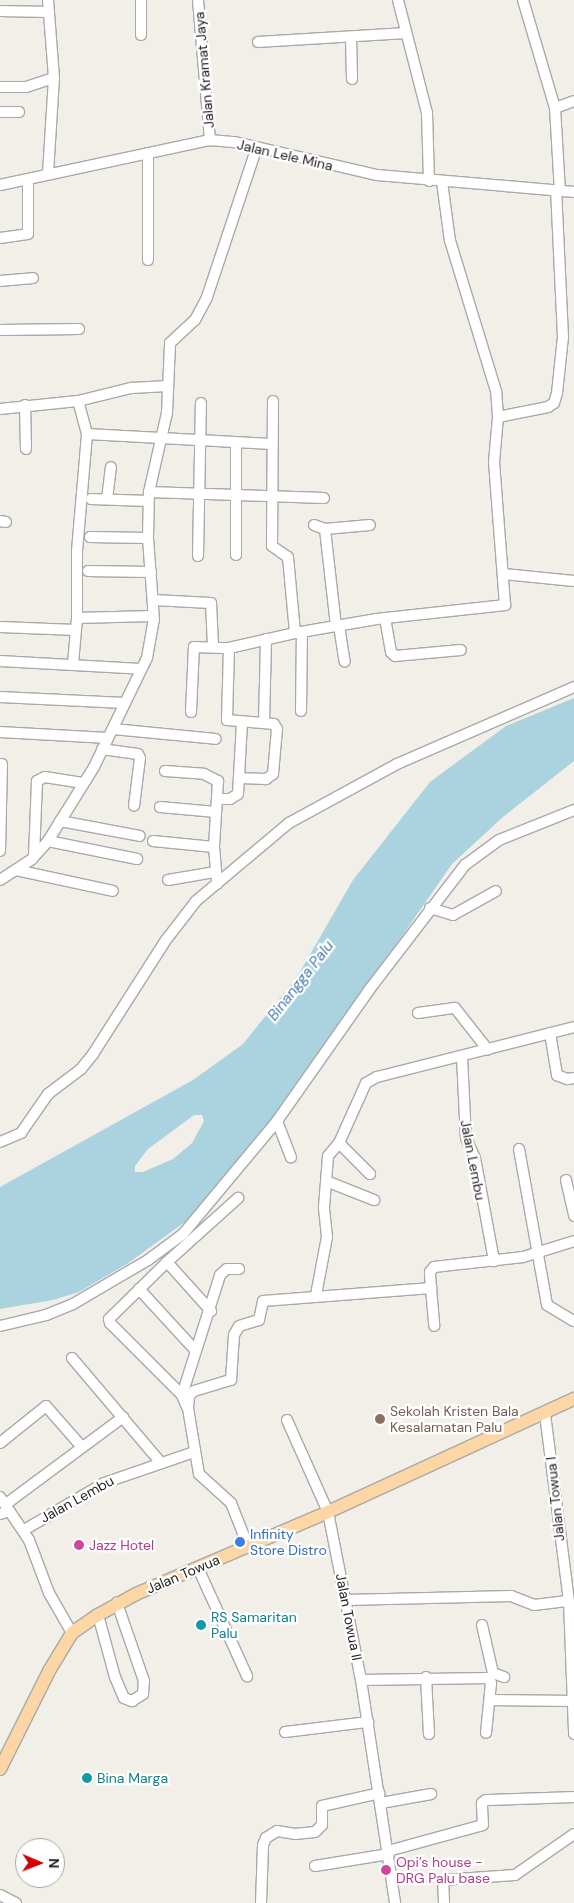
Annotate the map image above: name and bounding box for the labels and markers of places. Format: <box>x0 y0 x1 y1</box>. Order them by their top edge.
place label: Sekolah Kristen Bala Kesalamatan Palu <box>390 1403 519 1435</box>
marker: Sekolah Kristen Bala Kesalamatan Palu <box>374 1413 386 1425</box>
place label: Infinity Store Distro <box>250 1526 327 1558</box>
marker: Infinity Store Distro <box>234 1536 246 1548</box>
place label: Jazz Hotel <box>89 1537 154 1553</box>
marker: Jazz Hotel <box>73 1539 85 1551</box>
place label: RS Samaritan Palu <box>211 1609 297 1641</box>
marker: RS Samaritan Palu <box>195 1619 207 1631</box>
place label: Bina Marga <box>97 1770 168 1786</box>
marker: Bina Marga <box>81 1772 93 1784</box>
place label: Opi’s house - DRG Palu base <box>396 1854 490 1886</box>
marker: Opi’s house - DRG Palu base <box>380 1864 392 1876</box>

